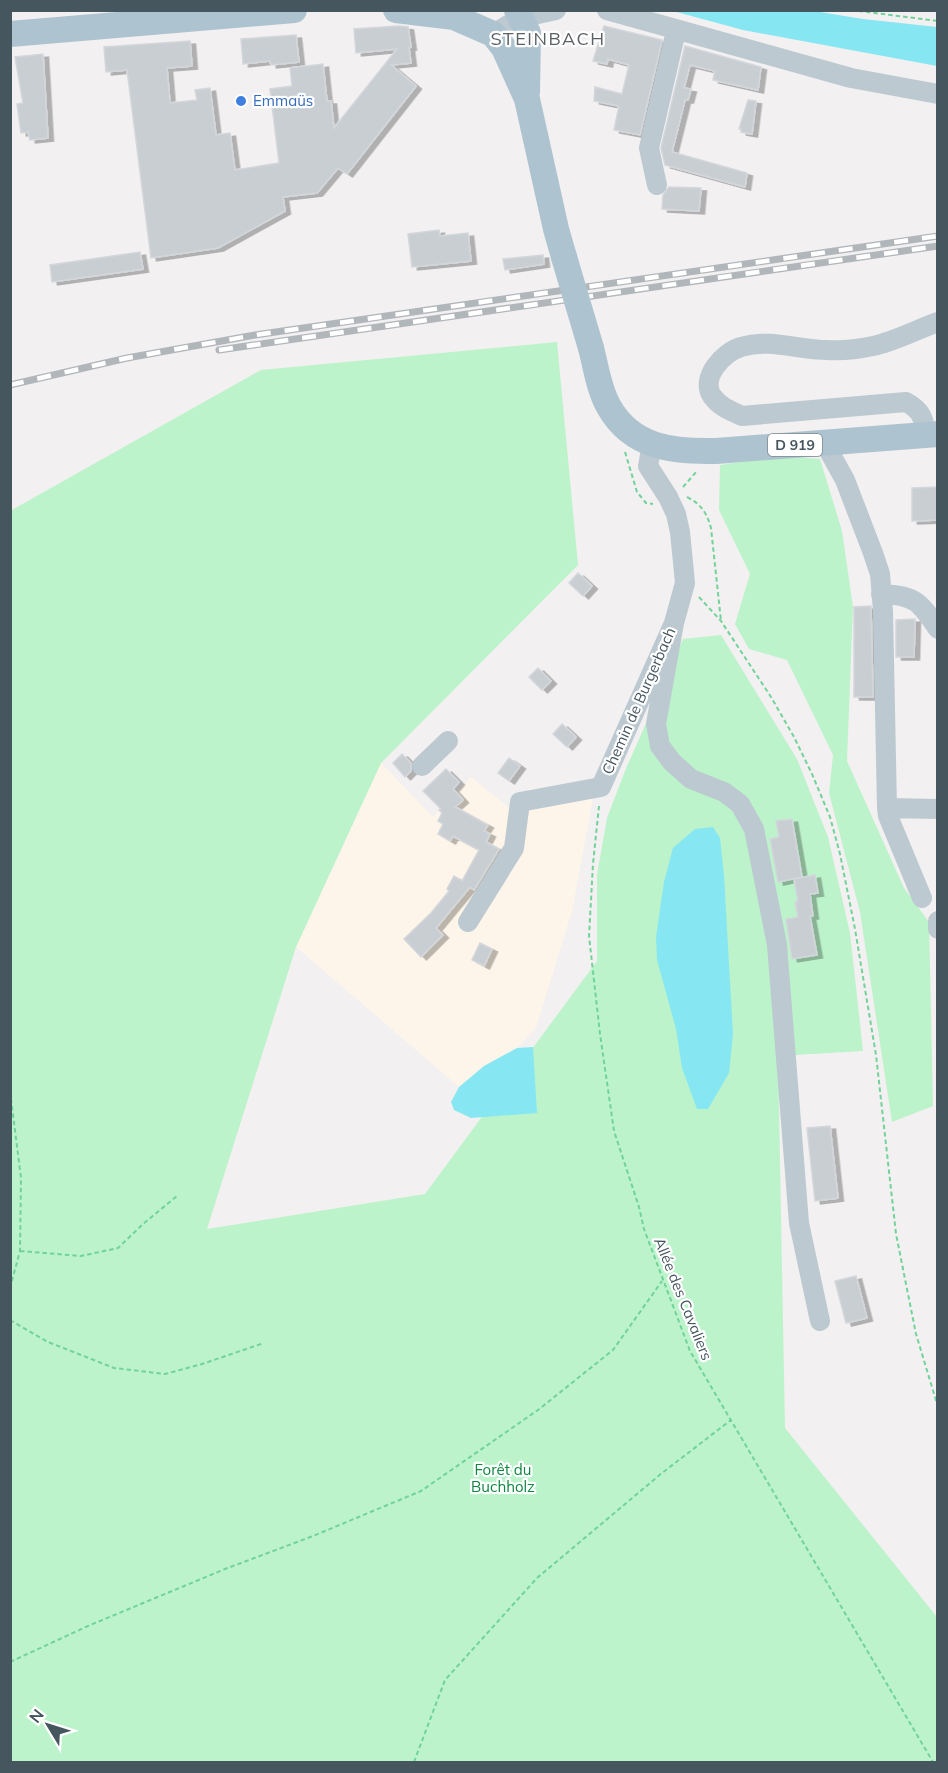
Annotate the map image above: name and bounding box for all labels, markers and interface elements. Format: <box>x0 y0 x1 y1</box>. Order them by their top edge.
district label: STEINBACH <box>490 27 606 50</box>
place label: Emmaüs <box>253 91 313 110</box>
marker: Emmaüs <box>234 94 248 108</box>
road number: D 919 <box>768 434 822 456</box>
street label: Chemin de Burgerbach <box>598 624 680 777</box>
street label: Allée des Cavaliers <box>650 1235 717 1363</box>
park label: Forêt du Buchholz <box>471 1460 535 1496</box>
north arrow <box>18 1695 78 1755</box>
text: N <box>25 1705 48 1727</box>

